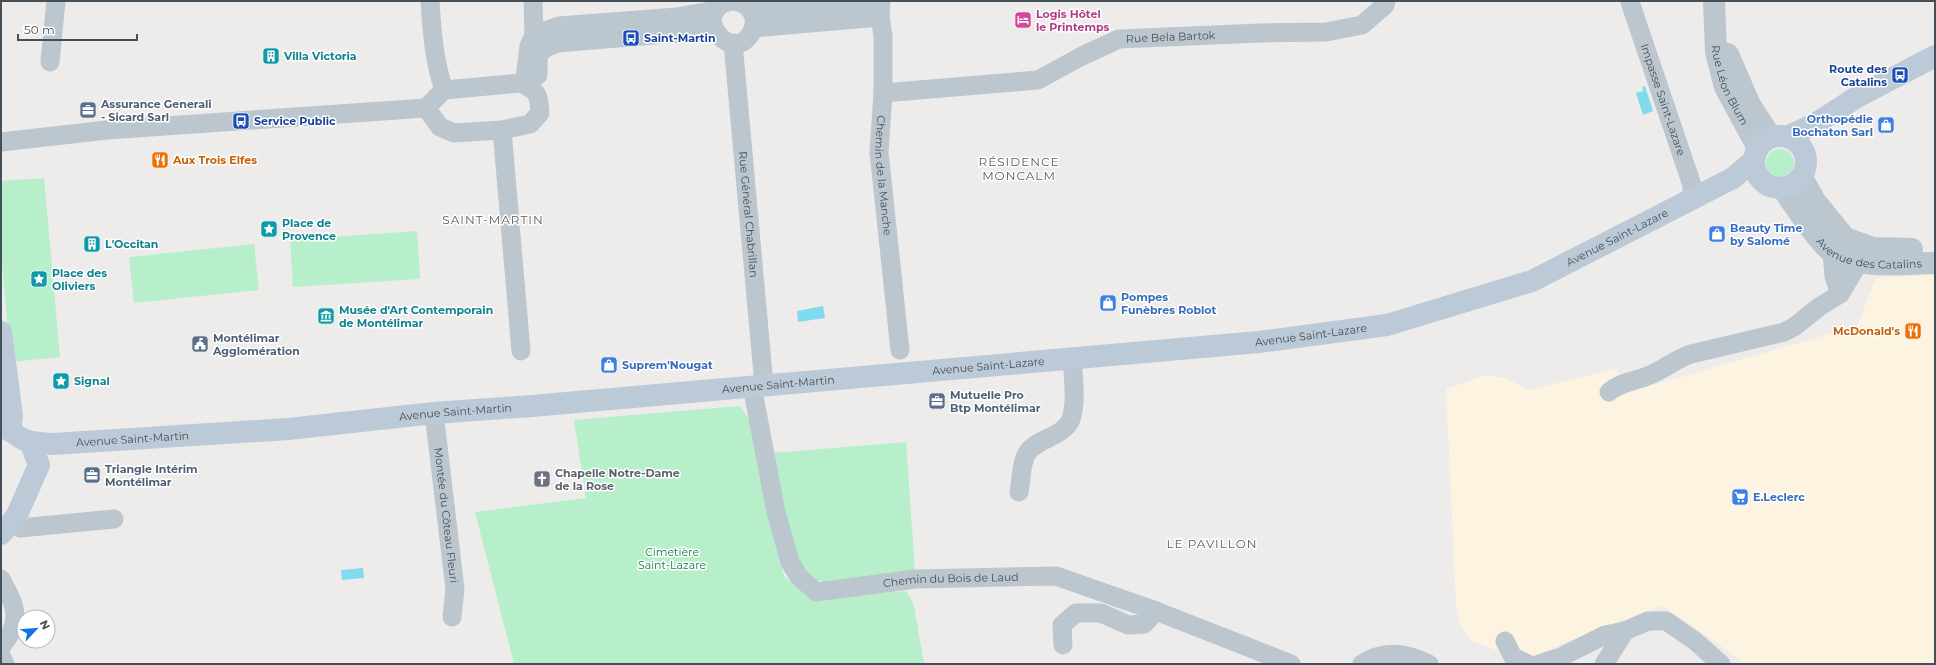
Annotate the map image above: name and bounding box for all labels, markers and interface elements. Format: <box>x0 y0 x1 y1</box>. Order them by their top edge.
place label: Logis Hôtel le Printemps <box>1036 7 1110 34</box>
hotel icon: Logis Hôtel le Printemps <box>1013 10 1033 30</box>
scale bar <box>18 16 137 42</box>
text: 50 m <box>24 22 55 37</box>
bus stop icon: Saint-Martin <box>621 28 641 48</box>
street label: Rue Bela Bartok <box>1126 28 1216 46</box>
place label: Saint-Martin <box>644 31 716 45</box>
street label: Impasse Saint-Lazare <box>1638 42 1689 158</box>
street label: Rue Léon Blum <box>1709 45 1751 128</box>
building icon: Villa Victoria <box>261 46 281 66</box>
place label: Villa Victoria <box>283 49 357 63</box>
place label: Route des Catalins <box>1829 62 1887 89</box>
bus stop icon: Route des Catalins <box>1890 65 1910 85</box>
place label: Assurance Generali - Sicard Sarl <box>100 97 212 124</box>
office icon: Assurance Generali - Sicard Sarl <box>78 100 98 120</box>
bus stop icon: Service Public <box>231 111 251 131</box>
place label: Orthopédie Bochaton Sarl <box>1792 112 1873 139</box>
place label: Service Public <box>254 114 336 128</box>
street label: Chemin de la Manche <box>872 115 895 237</box>
shop icon: Orthopédie Bochaton Sarl <box>1876 115 1896 135</box>
restaurant icon: Aux Trois Elfes <box>150 150 170 170</box>
street label: Rue Général Chabrillan <box>736 150 761 278</box>
place label: Aux Trois Elfes <box>172 153 257 167</box>
district label: RÉSIDENCE MONCALM <box>979 154 1059 183</box>
street label: Avenue Saint-Lazare <box>1564 205 1671 269</box>
district label: SAINT-MARTIN <box>442 212 544 227</box>
place label: Place de Provence <box>282 216 336 243</box>
place icon: Place de Provence <box>259 219 279 239</box>
place label: Beauty Time by Salomé <box>1730 221 1802 248</box>
shop icon: Beauty Time by Salomé <box>1707 224 1727 244</box>
building icon: L'Occitan <box>82 234 102 254</box>
street label: Avenue des Catalins <box>1813 234 1923 271</box>
place label: L'Occitan <box>105 237 158 251</box>
place label: Place des Oliviers <box>52 266 107 293</box>
place icon: Place des Oliviers <box>29 269 49 289</box>
place label: Pompes Funèbres Roblot <box>1121 290 1217 317</box>
shop icon: Pompes Funèbres Roblot <box>1098 293 1118 313</box>
place label: Musée d'Art Contemporain de Montélimar <box>339 303 493 330</box>
museum icon: Musée d'Art Contemporain de Montélimar <box>316 306 336 326</box>
street label: Avenue Saint-Lazare <box>1254 321 1368 349</box>
restaurant icon: McDonald's <box>1903 321 1923 341</box>
place label: McDonald's <box>1833 324 1900 338</box>
place label: Montélimar Agglomération <box>212 331 300 358</box>
public building icon: Montélimar Agglomération <box>190 334 210 354</box>
street label: Avenue Saint-Lazare <box>932 354 1045 378</box>
shop icon: Suprem'Nougat <box>599 355 619 375</box>
place label: Suprem'Nougat <box>622 358 713 372</box>
place icon: Signal <box>51 371 71 391</box>
street label: Avenue Saint-Martin <box>721 372 835 396</box>
place label: Signal <box>74 374 110 388</box>
place label: Mutuelle Pro Btp Montélimar <box>950 388 1041 415</box>
office icon: Mutuelle Pro Btp Montélimar <box>927 391 947 411</box>
street label: Avenue Saint-Martin <box>398 400 512 424</box>
street label: Avenue Saint-Martin <box>76 428 189 450</box>
street label: Montée du Côteau Fleuri <box>431 447 461 584</box>
place label: Triangle Intérim Montélimar <box>105 462 197 489</box>
office icon: Triangle Intérim Montélimar <box>82 465 102 485</box>
place label: Chapelle Notre-Dame de la Rose <box>555 466 680 493</box>
church icon: Chapelle Notre-Dame de la Rose <box>532 469 552 489</box>
supermarket icon: E.Leclerc <box>1730 487 1750 507</box>
place label: E.Leclerc <box>1753 490 1805 504</box>
district label: LE PAVILLON <box>1166 536 1258 551</box>
park label: Cimetière Saint-Lazare <box>638 545 706 572</box>
street label: Chemin du Bois de Laud <box>882 570 1019 590</box>
north arrow <box>16 609 56 649</box>
text: N <box>37 618 53 632</box>

